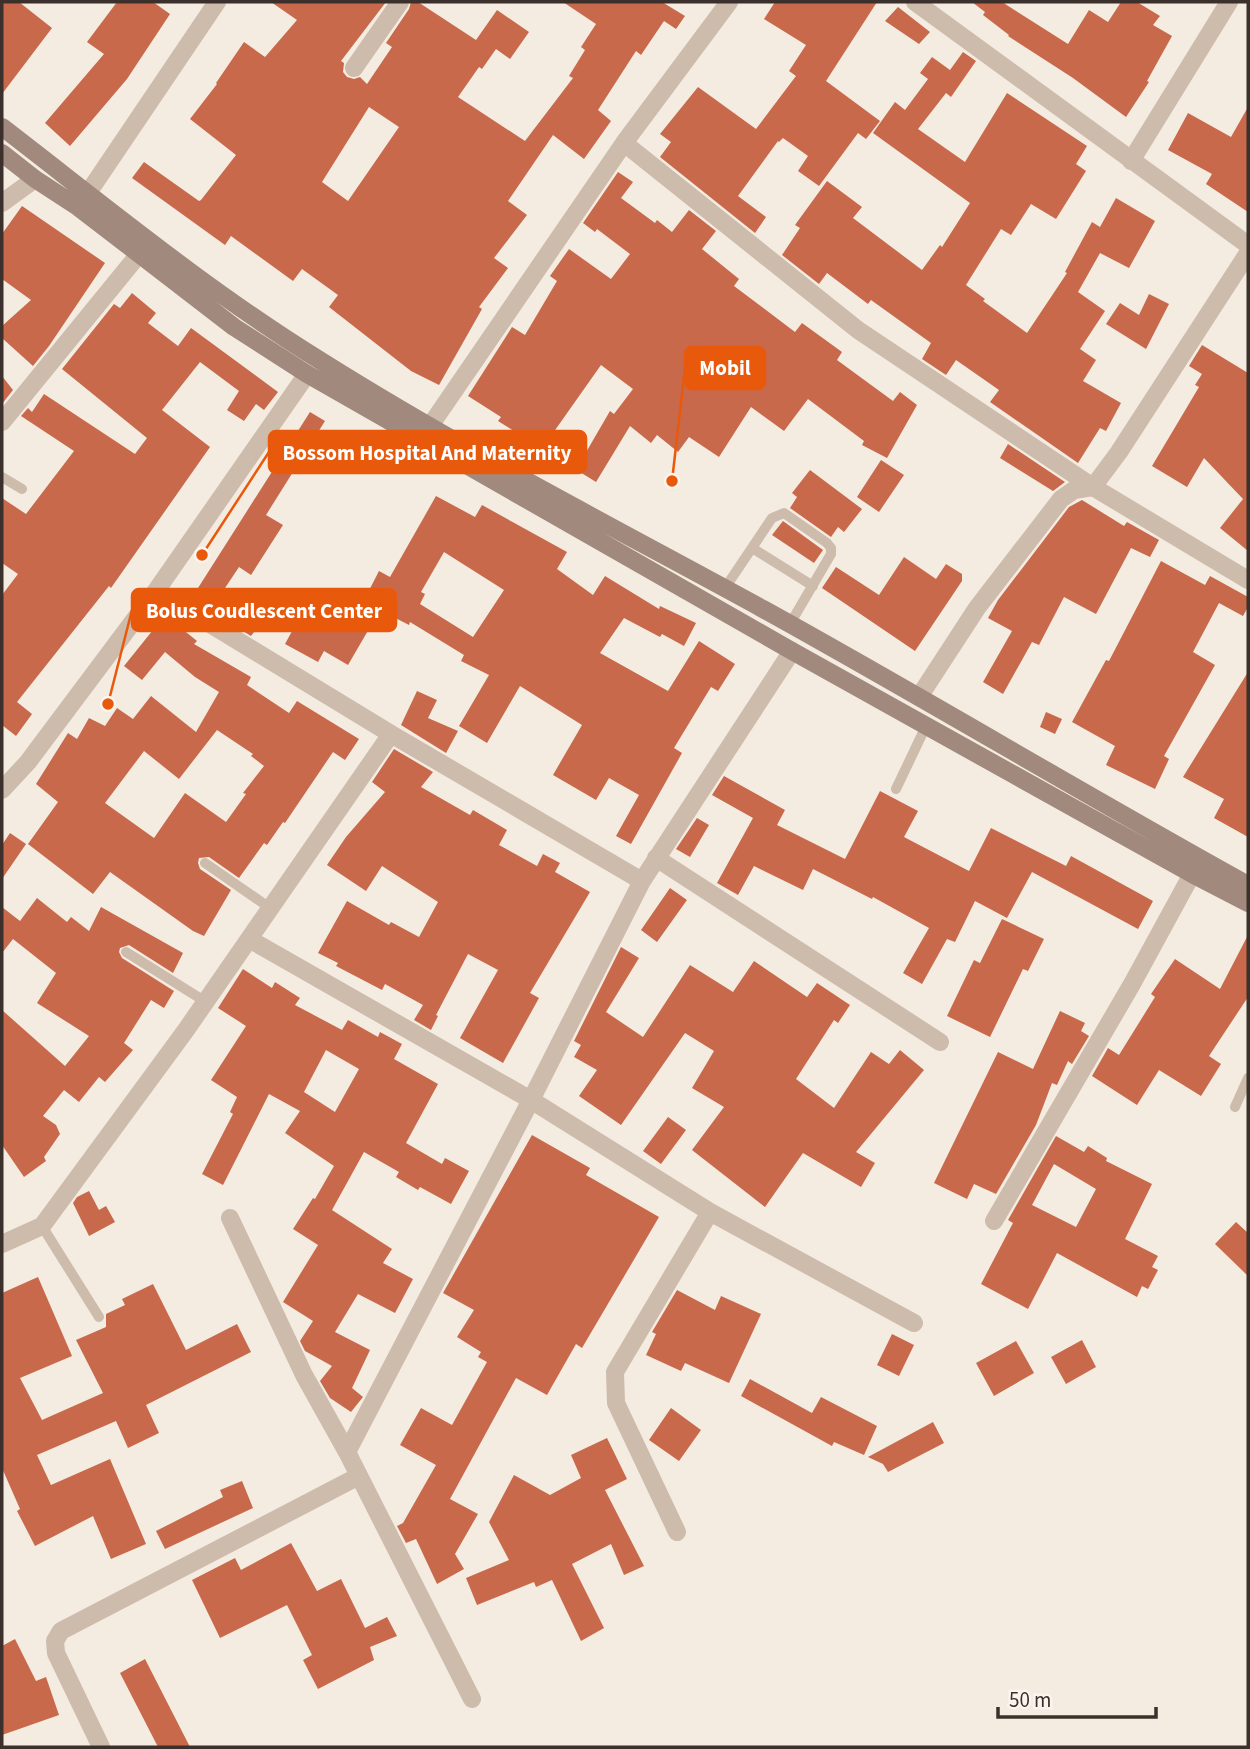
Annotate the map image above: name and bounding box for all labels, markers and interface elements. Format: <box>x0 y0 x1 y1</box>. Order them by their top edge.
callout: Mobil <box>685 347 765 389</box>
text: Mobil <box>699 353 751 383</box>
callout: Bossom Hospital And Maternity <box>269 431 586 473</box>
text: Bossom Hospital And Maternity <box>282 438 572 468</box>
callout: Bolus Coudlescent Center <box>132 589 396 631</box>
text: Bolus Coudlescent Center <box>146 596 383 626</box>
scale bar <box>998 1676 1156 1720</box>
text: 50 m <box>1009 1685 1051 1715</box>

